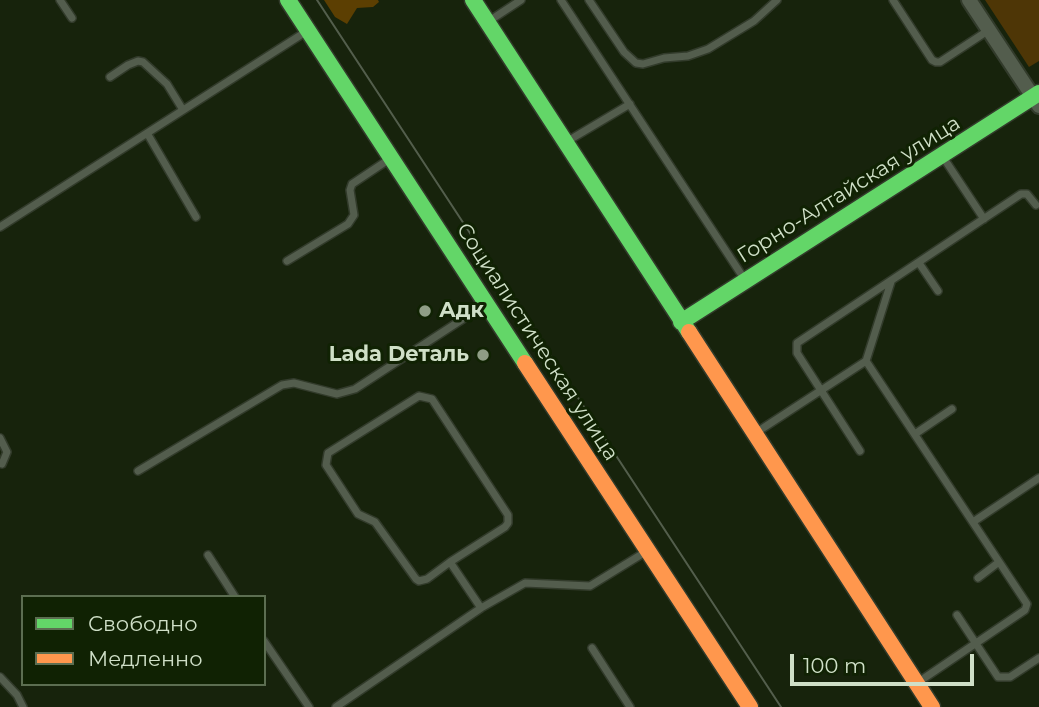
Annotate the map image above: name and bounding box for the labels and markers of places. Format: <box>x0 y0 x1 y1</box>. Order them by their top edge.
place label: Адк <box>439 298 484 324</box>
marker: Адк <box>417 303 433 319</box>
place label: Lada Dеталь <box>329 342 469 368</box>
marker: Lada Dеталь <box>475 347 491 363</box>

